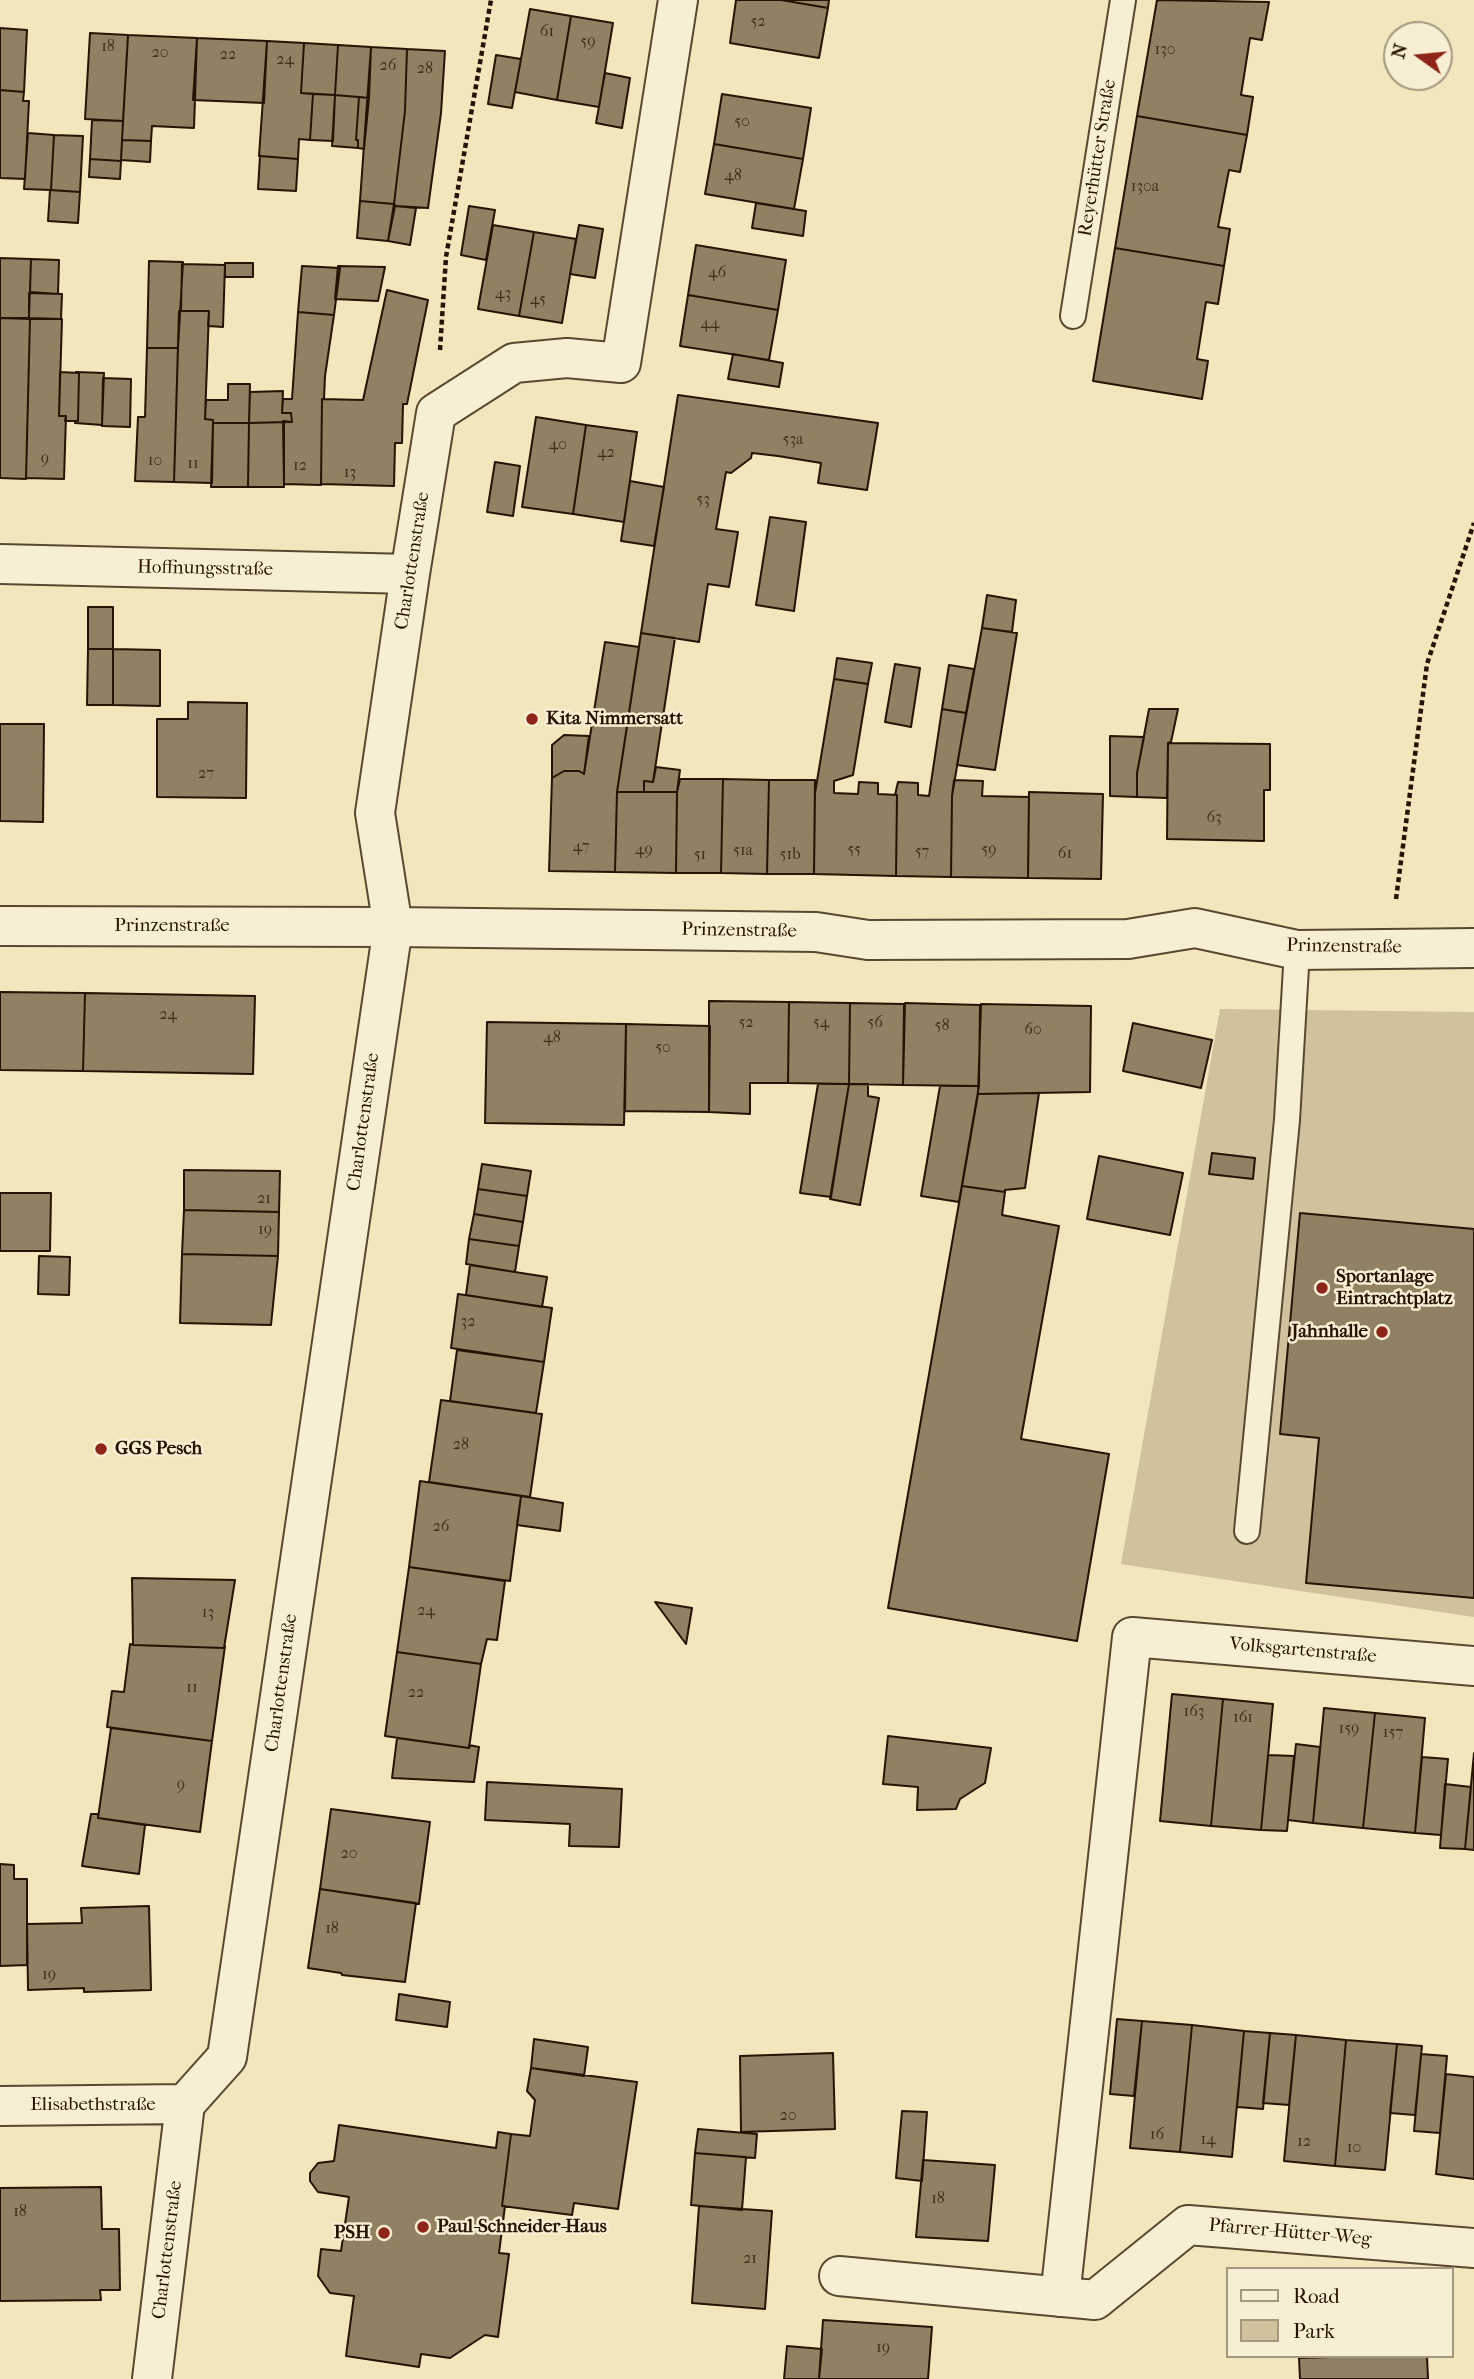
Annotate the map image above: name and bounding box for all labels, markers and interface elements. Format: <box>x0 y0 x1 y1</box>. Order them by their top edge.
house number: 52 <box>750 12 766 32</box>
north arrow <box>1383 21 1453 91</box>
house number: 61 <box>540 22 554 42</box>
house number: 59 <box>580 32 596 52</box>
house number: 18 <box>101 37 115 57</box>
house number: 130 <box>1154 40 1176 60</box>
text: N <box>1387 41 1412 61</box>
house number: 20 <box>151 43 169 63</box>
house number: 22 <box>220 45 236 65</box>
house number: 24 <box>276 50 294 70</box>
house number: 26 <box>380 56 396 76</box>
house number: 28 <box>417 59 433 79</box>
street label: Reyerhütter Straße <box>1074 78 1122 238</box>
house number: 50 <box>734 112 750 132</box>
house number: 48 <box>724 166 742 186</box>
house number: 130a <box>1131 177 1159 197</box>
house number: 46 <box>708 263 726 283</box>
house number: 43 <box>495 284 511 304</box>
house number: 45 <box>530 290 546 310</box>
house number: 44 <box>701 314 719 334</box>
house number: 53a <box>783 430 803 450</box>
house number: 40 <box>549 435 567 455</box>
house number: 42 <box>597 443 615 463</box>
house number: 9 <box>41 449 49 469</box>
house number: 10 <box>148 451 162 471</box>
house number: 11 <box>187 454 199 474</box>
house number: 12 <box>293 456 307 476</box>
house number: 13 <box>344 463 356 483</box>
street label: Charlottenstraße <box>391 490 435 632</box>
house number: 53 <box>696 490 710 510</box>
street label: Hoffnungsstraße <box>137 556 273 582</box>
place label: Kita Nimmersatt <box>546 708 683 730</box>
marker: Kita Nimmersatt <box>524 711 540 727</box>
house number: 27 <box>198 764 214 784</box>
house number: 63 <box>1206 808 1222 828</box>
house number: 47 <box>573 837 589 857</box>
house number: 49 <box>635 840 653 860</box>
house number: 55 <box>847 840 861 860</box>
house number: 59 <box>981 840 997 860</box>
house number: 51a <box>733 841 753 861</box>
house number: 57 <box>915 842 929 862</box>
house number: 61 <box>1058 844 1072 864</box>
house number: 51 <box>694 845 706 865</box>
house number: 51b <box>780 845 800 865</box>
street label: Prinzenstraße <box>114 915 230 937</box>
street label: Prinzenstraße <box>681 919 797 943</box>
street label: Prinzenstraße <box>1286 935 1402 959</box>
house number: 24 <box>159 1005 177 1025</box>
house number: 52 <box>738 1013 754 1033</box>
house number: 54 <box>813 1013 829 1033</box>
house number: 56 <box>867 1013 883 1033</box>
house number: 58 <box>935 1016 949 1036</box>
house number: 60 <box>1024 1020 1042 1040</box>
house number: 48 <box>543 1028 561 1048</box>
house number: 50 <box>655 1038 671 1058</box>
street label: Charlottenstraße <box>343 1051 385 1193</box>
house number: 21 <box>257 1189 271 1209</box>
house number: 19 <box>258 1220 272 1240</box>
place label: Sportanlage Eintrachtplatz <box>1336 1266 1453 1310</box>
marker: Sportanlage Eintrachtplatz <box>1314 1280 1330 1296</box>
house number: 32 <box>461 1312 475 1332</box>
place label: Jahnhalle <box>1292 1321 1368 1343</box>
marker: Jahnhalle <box>1374 1324 1390 1340</box>
house number: 28 <box>453 1435 469 1455</box>
place label: GGS Pesch <box>115 1438 202 1460</box>
marker: GGS Pesch <box>93 1441 109 1457</box>
house number: 26 <box>433 1517 449 1537</box>
house number: 24 <box>417 1601 435 1621</box>
house number: 13 <box>202 1603 214 1623</box>
street label: Charlottenstraße <box>261 1612 303 1754</box>
street label: Volksgartenstraße <box>1229 1633 1377 1669</box>
house number: 11 <box>186 1678 198 1698</box>
house number: 22 <box>408 1683 424 1703</box>
house number: 163 <box>1184 1702 1204 1722</box>
house number: 161 <box>1233 1708 1253 1728</box>
house number: 159 <box>1339 1719 1359 1739</box>
house number: 157 <box>1383 1723 1403 1743</box>
house number: 9 <box>177 1775 185 1795</box>
house number: 20 <box>340 1844 358 1864</box>
house number: 18 <box>325 1919 339 1939</box>
house number: 19 <box>42 1965 56 1985</box>
street label: Elisabethstraße <box>30 2094 156 2116</box>
house number: 20 <box>779 2106 797 2126</box>
house number: 16 <box>1150 2125 1164 2145</box>
house number: 14 <box>1200 2130 1216 2150</box>
house number: 12 <box>1297 2132 1311 2152</box>
house number: 10 <box>1347 2138 1361 2158</box>
street label: Charlottenstraße <box>148 2179 188 2321</box>
house number: 18 <box>931 2189 945 2209</box>
house number: 18 <box>13 2202 27 2222</box>
street label: Pfarrer-Hütter-Weg <box>1208 2215 1372 2251</box>
place label: Paul-Schneider-Haus <box>437 2216 607 2238</box>
marker: Paul-Schneider-Haus <box>415 2219 431 2235</box>
place label: PSH <box>334 2222 370 2244</box>
marker: PSH <box>376 2225 392 2241</box>
house number: 21 <box>743 2249 757 2269</box>
legend <box>1226 2267 1453 2358</box>
text: Road <box>1293 2284 1340 2308</box>
text: Park <box>1293 2319 1335 2343</box>
house number: 19 <box>876 2338 890 2358</box>

